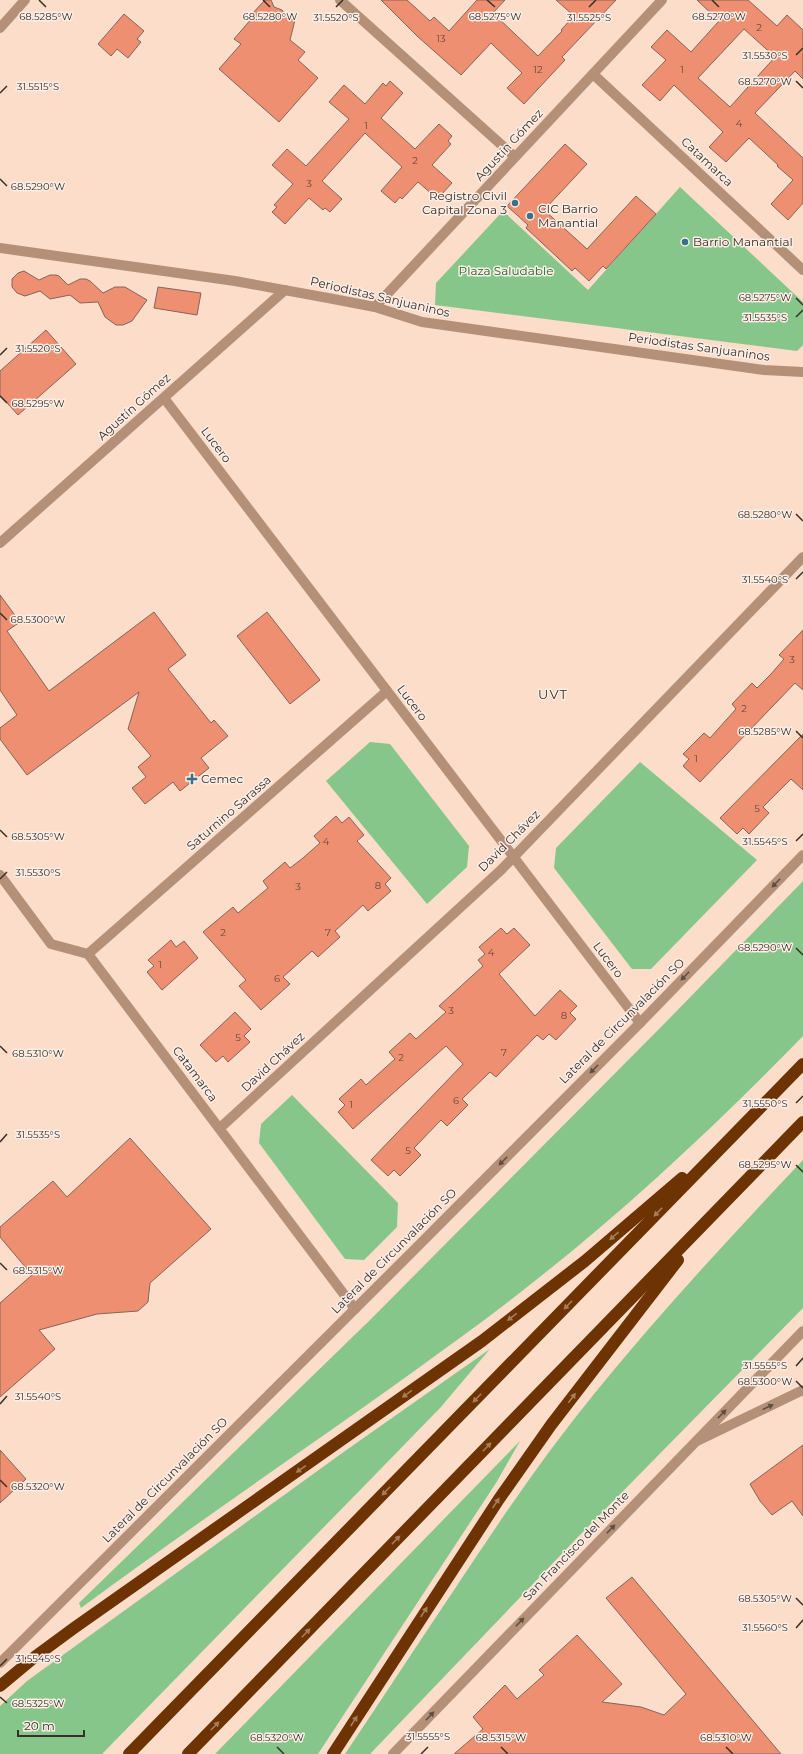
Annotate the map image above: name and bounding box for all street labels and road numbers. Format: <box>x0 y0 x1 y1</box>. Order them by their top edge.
street label: Agustín Gómez <box>471 106 546 184</box>
street label: Catamarca <box>678 134 736 189</box>
street label: Periodistas Sanjuaninos <box>309 273 452 320</box>
street label: Periodistas Sanjuaninos <box>627 329 771 364</box>
street label: Agustín Gómez <box>94 370 173 443</box>
street label: Lucero <box>198 424 235 466</box>
street label: Lucero <box>394 682 431 724</box>
street label: Saturnino Sarassa <box>183 772 274 853</box>
street label: David Chávez <box>475 807 543 875</box>
street label: Lucero <box>590 939 627 981</box>
street label: Lateral de Circunvalación SO <box>556 955 688 1087</box>
street label: David Chávez <box>238 1028 307 1095</box>
street label: Catamarca <box>170 1043 221 1104</box>
street label: Lateral de Circunvalación SO <box>328 1185 460 1317</box>
street label: Lateral de Circunvalación SO <box>99 1414 231 1546</box>
street label: San Francisco del Monte <box>519 1488 632 1604</box>

